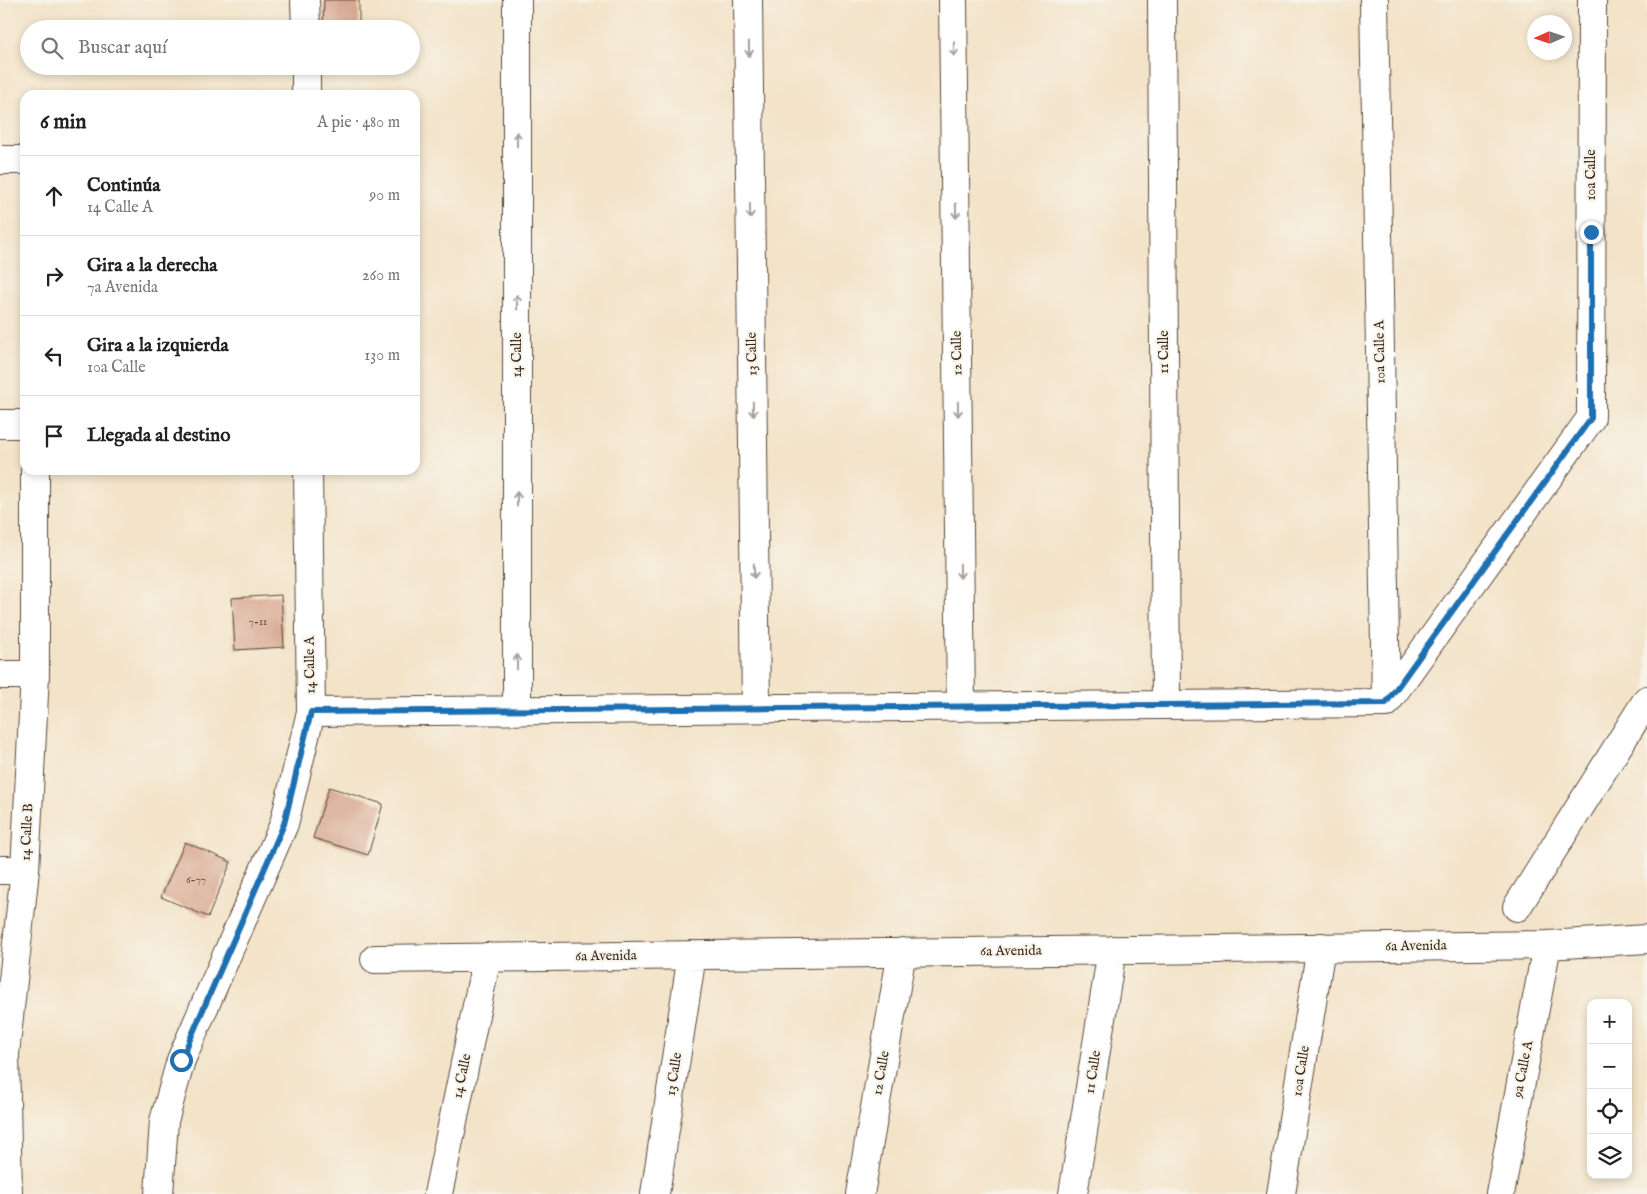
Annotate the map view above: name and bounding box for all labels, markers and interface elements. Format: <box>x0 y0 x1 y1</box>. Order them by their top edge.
north arrow <box>1527 15 1572 60</box>
search box <box>20 20 420 75</box>
icon: search <box>38 34 66 62</box>
text: Buscar aquí <box>78 36 167 60</box>
one-way arrow <box>744 40 754 56</box>
one-way arrow <box>949 40 959 56</box>
text: 6 min <box>40 109 86 136</box>
text: A pie · 480 m <box>317 113 400 133</box>
one-way arrow <box>512 132 522 148</box>
street label: 10a Calle <box>1582 149 1600 201</box>
text: Continúa <box>87 174 161 198</box>
icon: ahead <box>40 182 68 210</box>
text: 90 m <box>369 186 400 206</box>
text: 14 Calle A <box>87 198 153 218</box>
one-way arrow <box>951 202 961 219</box>
one-way arrow <box>746 203 755 219</box>
route end <box>1580 221 1603 244</box>
text: Gira a la derecha <box>87 254 217 278</box>
icon: right <box>40 262 68 290</box>
text: 260 m <box>362 266 400 286</box>
text: 7a Avenida <box>87 278 158 298</box>
one-way arrow <box>512 294 522 310</box>
street label: 10a Calle A <box>1370 319 1390 384</box>
street label: 12 Calle <box>948 330 966 376</box>
street label: 11 Calle <box>1155 330 1173 374</box>
street label: 13 Calle <box>743 331 761 376</box>
street label: 14 Calle <box>508 332 526 378</box>
text: Gira a la izquierda <box>87 334 229 358</box>
icon: left <box>40 342 68 370</box>
text: 130 m <box>364 346 400 366</box>
text: 10a Calle <box>87 358 146 378</box>
one-way arrow <box>748 400 757 416</box>
one-way arrow <box>953 400 963 416</box>
icon: arrive <box>40 422 68 450</box>
text: Llegada al destino <box>87 424 230 448</box>
one-way arrow <box>512 492 522 508</box>
one-way arrow <box>749 562 759 579</box>
one-way arrow <box>955 562 965 579</box>
house number: 7-11 <box>249 615 267 629</box>
street label: 14 Calle A <box>300 635 320 694</box>
one-way arrow <box>512 654 522 670</box>
street label: 14 Calle B <box>17 803 37 861</box>
house number: 6-77 <box>186 873 206 887</box>
street label: 6a Avenida <box>1385 936 1448 956</box>
street label: 6a Avenida <box>980 941 1043 961</box>
street label: 6a Avenida <box>575 946 638 966</box>
map controls <box>1587 999 1632 1179</box>
button: + <box>1587 999 1632 1044</box>
street label: 9a Calle A <box>1508 1038 1537 1100</box>
street label: 10a Calle <box>1288 1044 1314 1098</box>
button: − <box>1587 1044 1632 1089</box>
route start <box>170 1049 193 1072</box>
street label: 12 Calle <box>868 1049 894 1097</box>
street label: 11 Calle <box>1081 1049 1105 1095</box>
street label: 14 Calle <box>448 1051 476 1100</box>
street label: 13 Calle <box>662 1051 686 1097</box>
button: locate <box>1587 1089 1632 1134</box>
button: layers <box>1587 1134 1632 1179</box>

